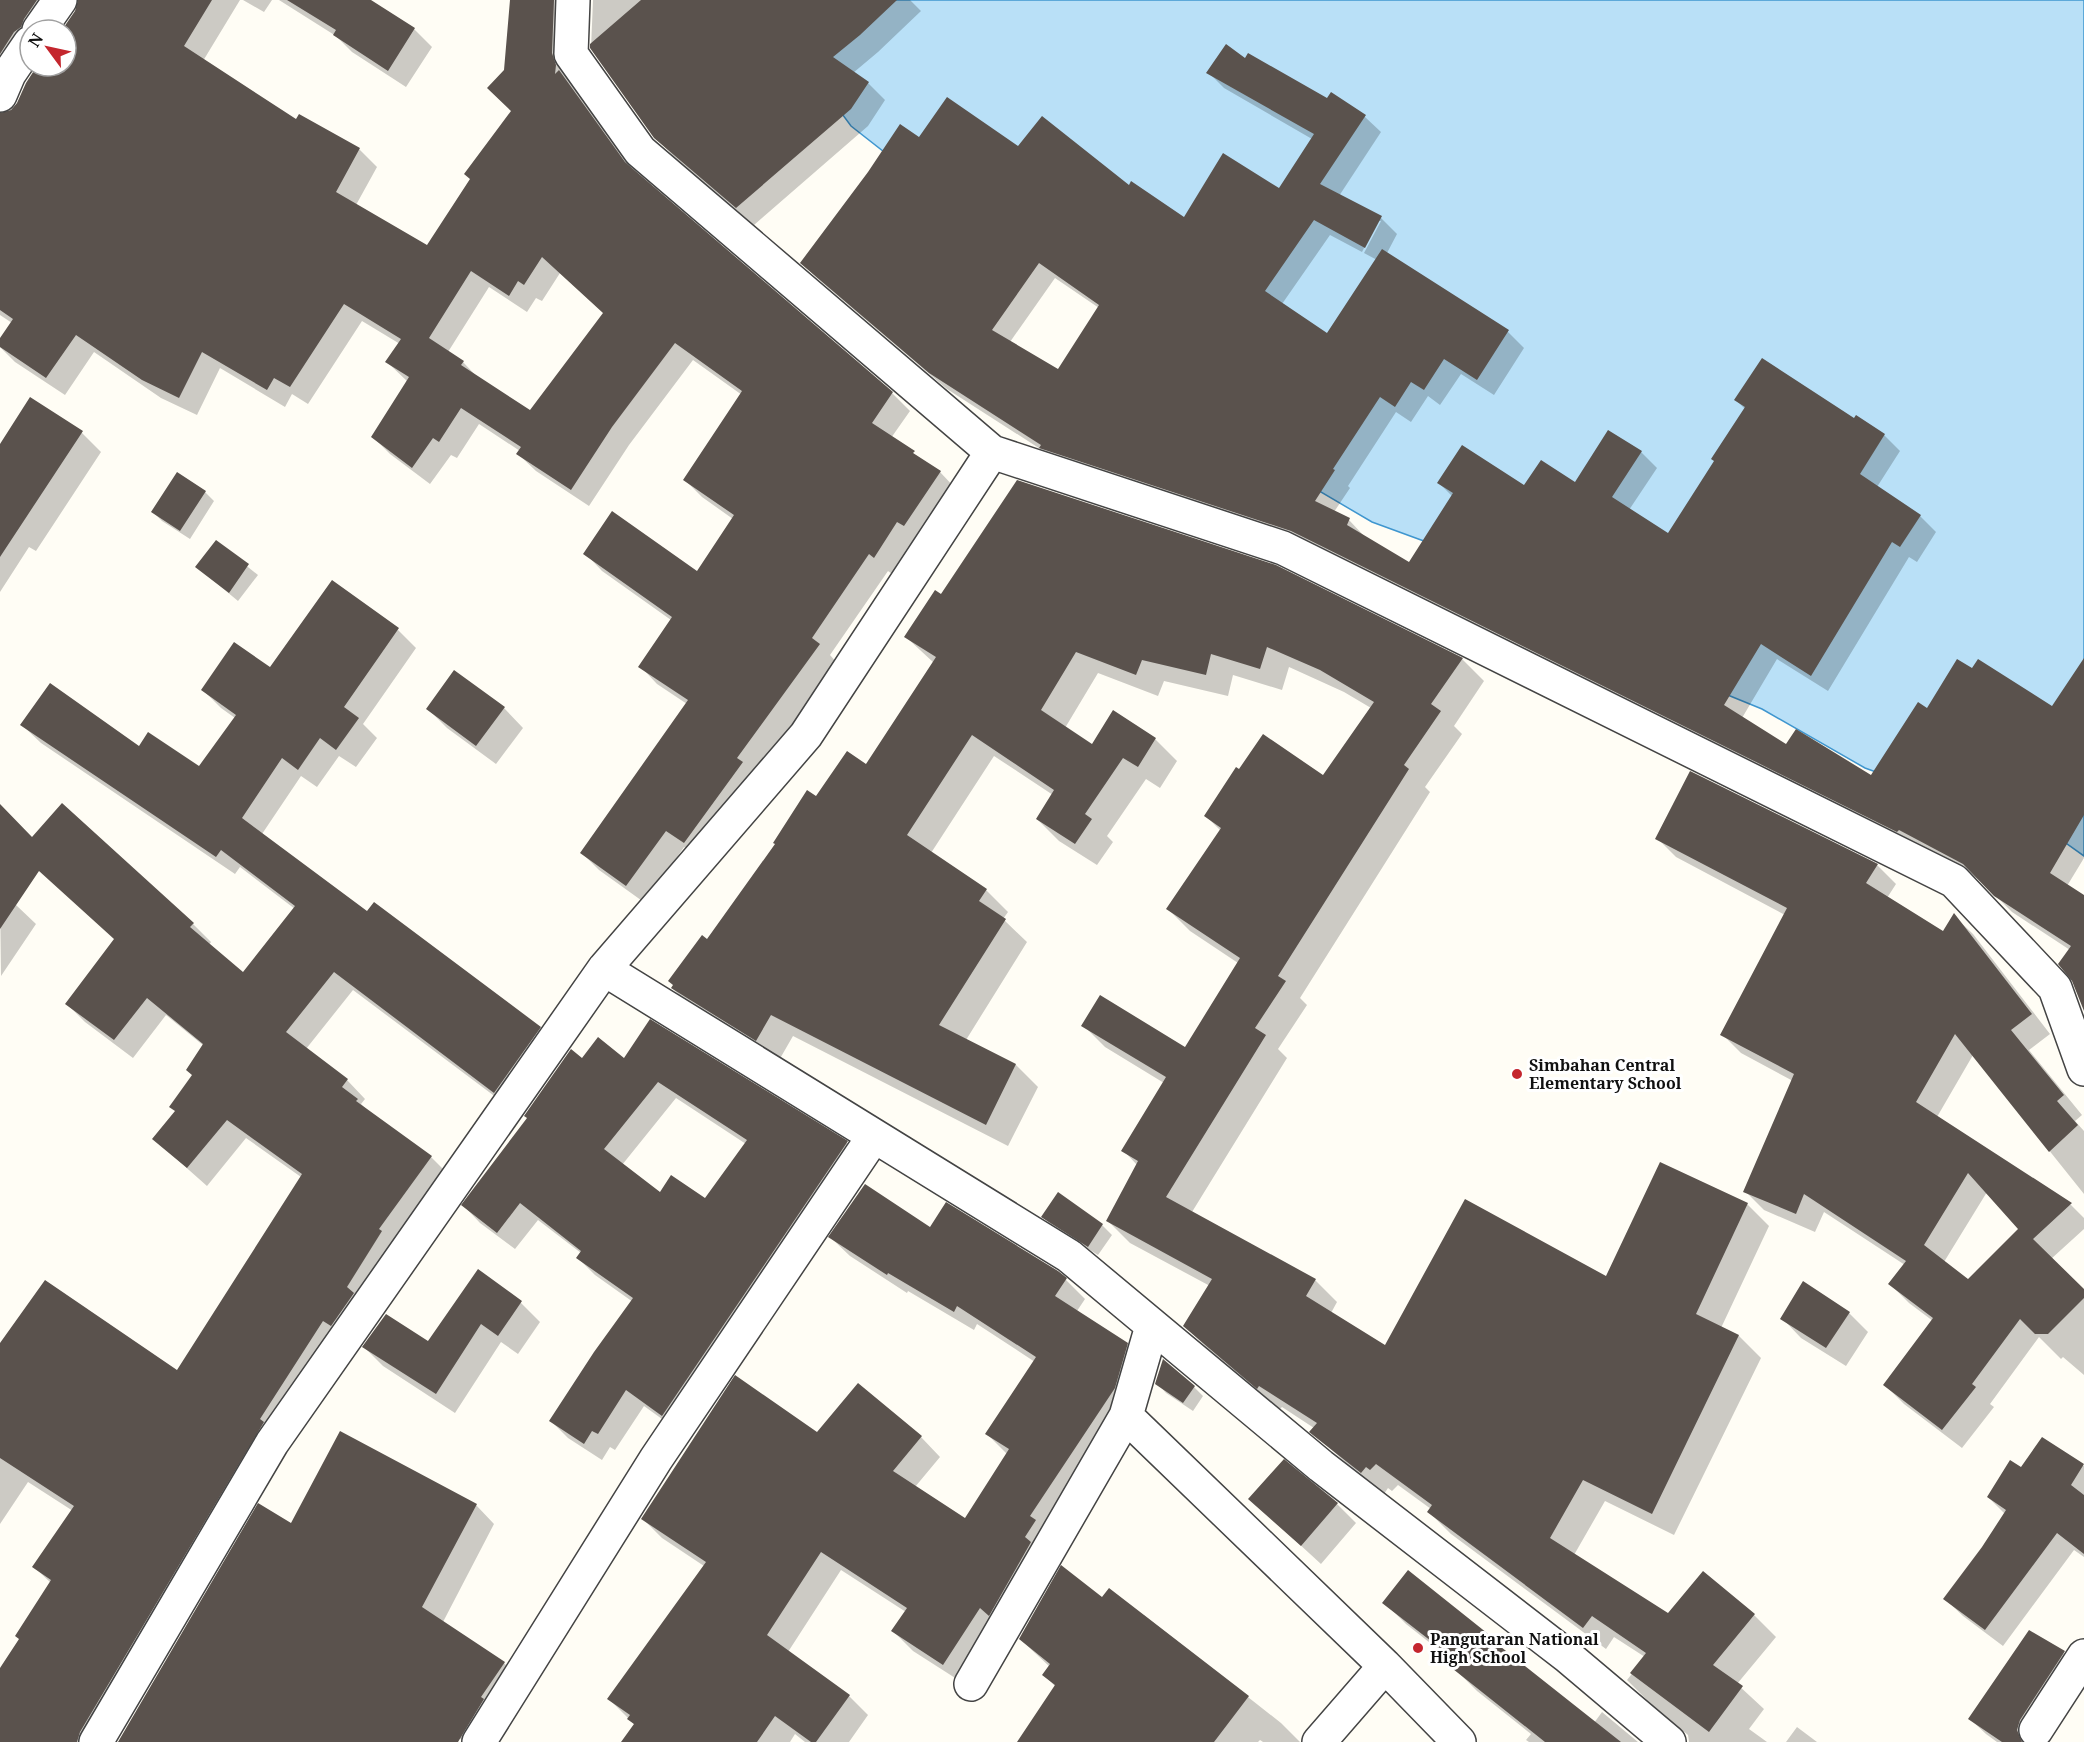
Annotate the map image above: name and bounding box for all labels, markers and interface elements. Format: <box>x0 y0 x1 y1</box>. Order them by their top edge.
north arrow <box>18 18 78 78</box>
text: N <box>23 28 48 51</box>
place label: Simbahan Central Elementary School <box>1529 1054 1682 1094</box>
marker: Simbahan Central Elementary School <box>1510 1067 1524 1081</box>
place label: Pangutaran National High School <box>1430 1628 1599 1668</box>
marker: Pangutaran National High School <box>1411 1641 1425 1655</box>

